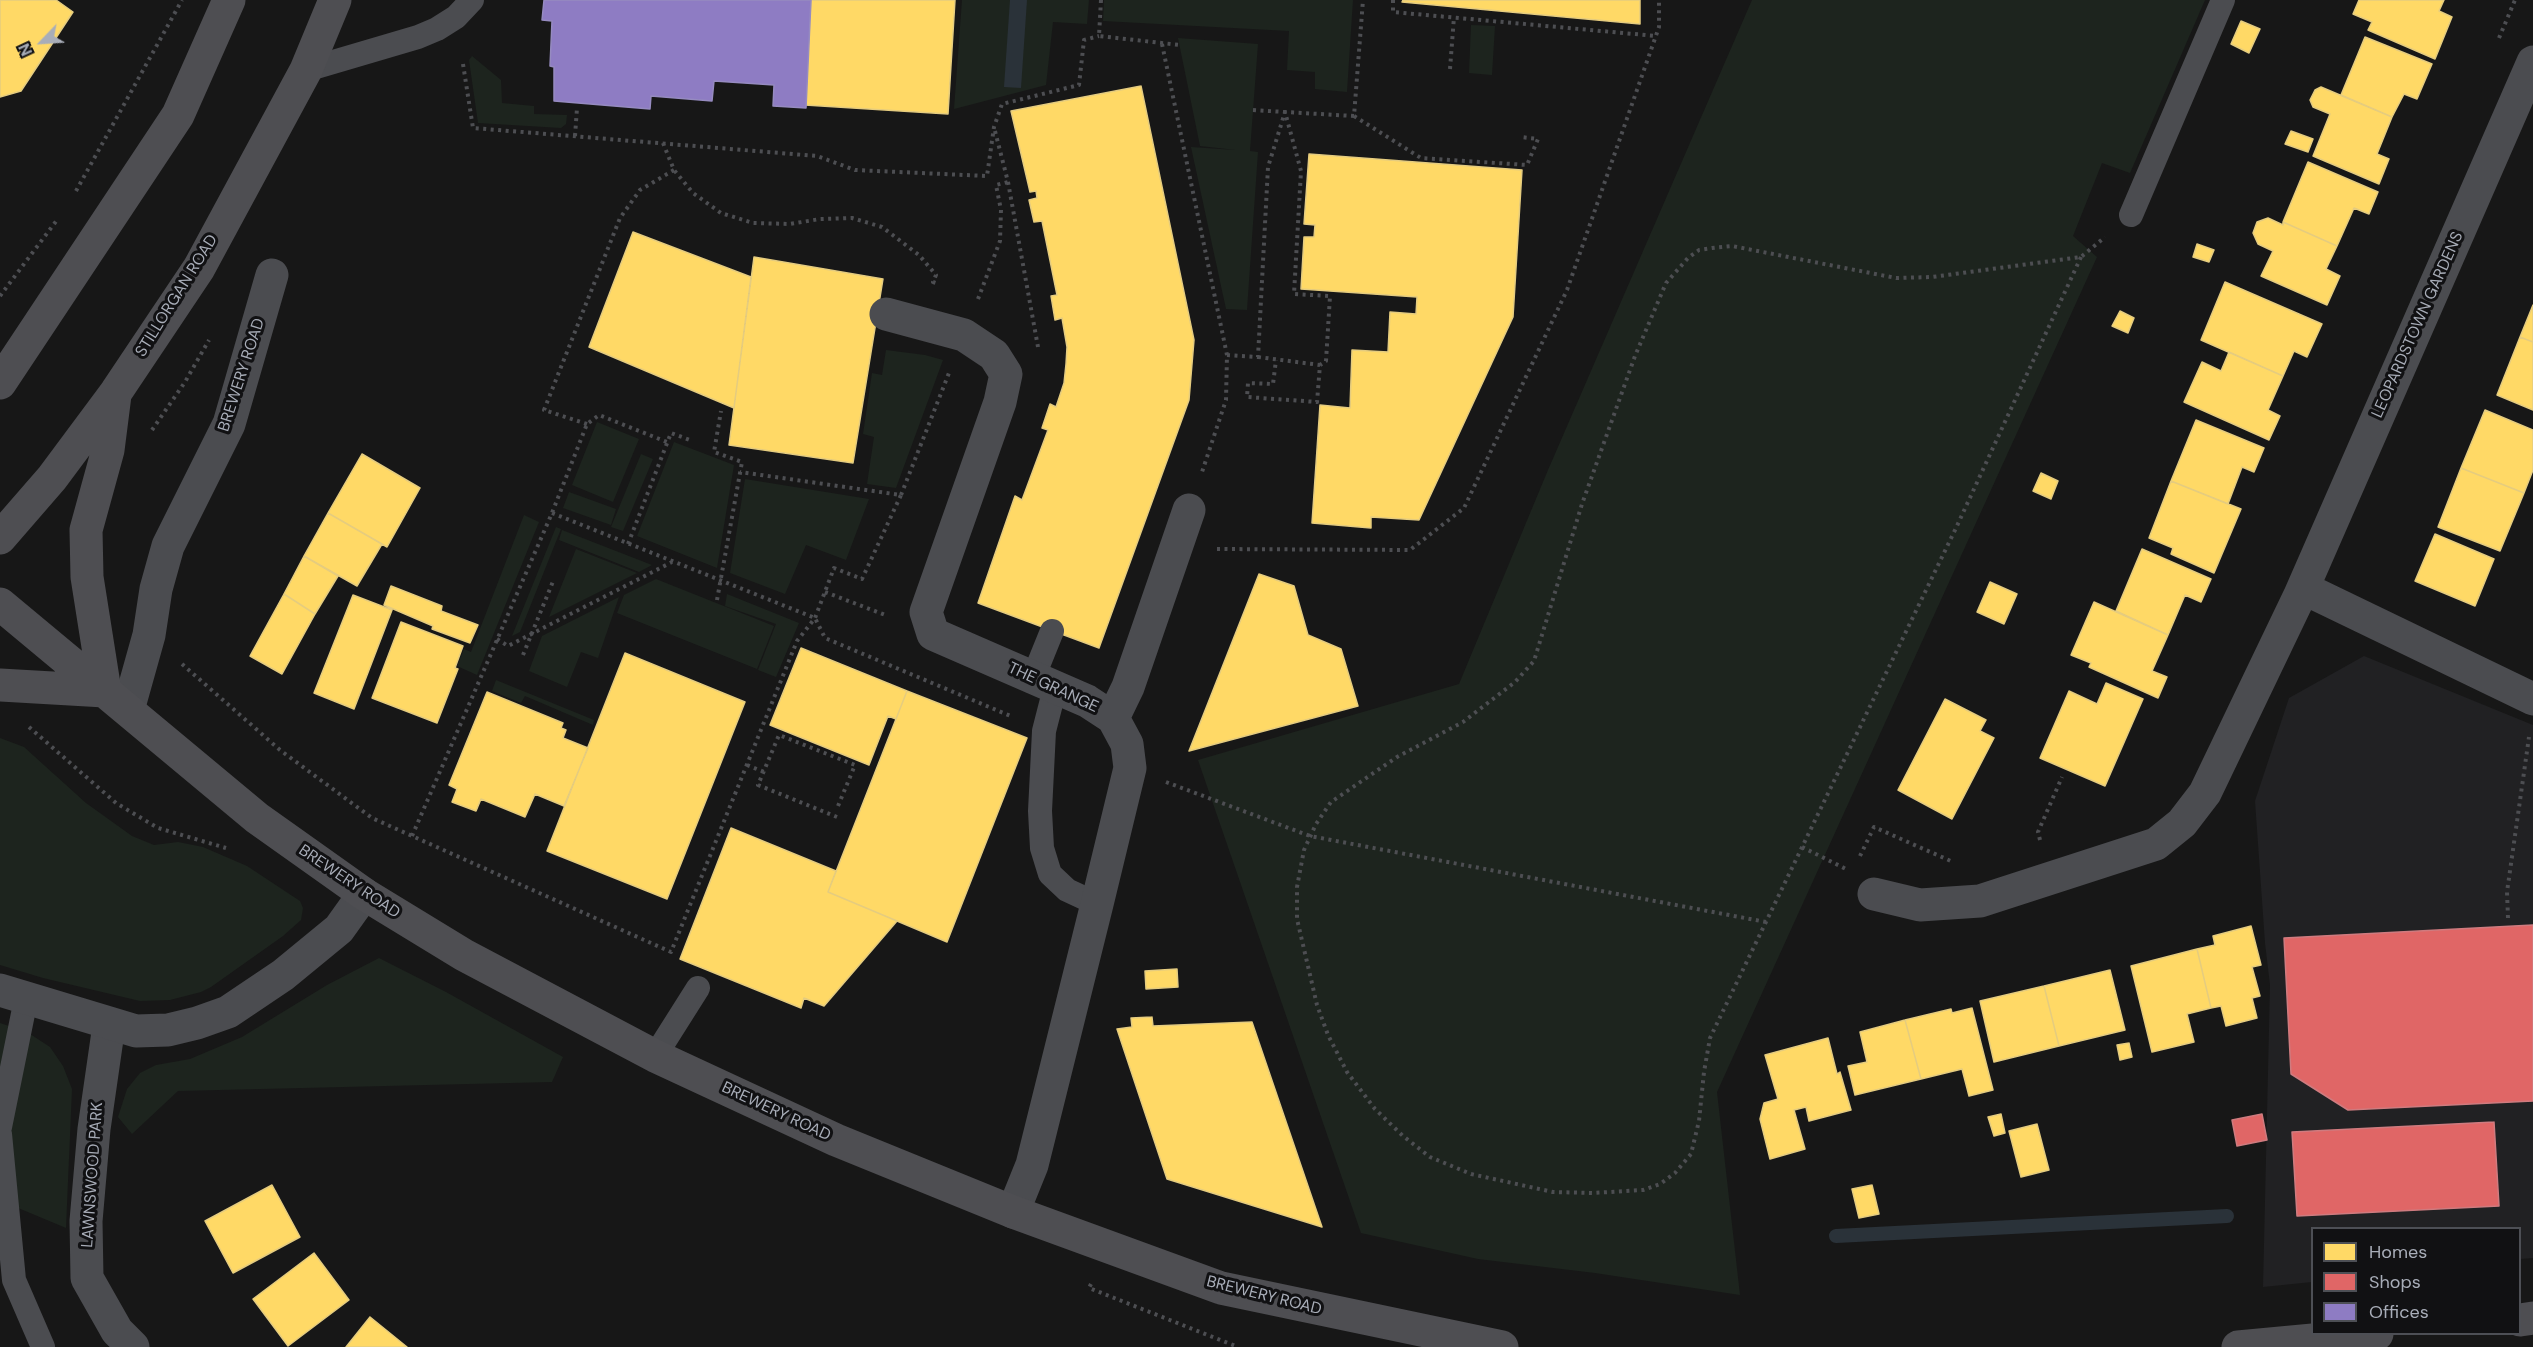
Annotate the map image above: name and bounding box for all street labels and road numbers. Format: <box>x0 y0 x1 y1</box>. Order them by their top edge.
street label: LEOPARDSTOWN GARDENS <box>2368 229 2468 421</box>
street label: STILLORGAN ROAD <box>132 231 222 361</box>
street label: BREWERY ROAD <box>215 316 269 434</box>
street label: THE GRANGE <box>1005 659 1101 717</box>
street label: BREWERY ROAD <box>295 841 403 923</box>
street label: BREWERY ROAD <box>718 1078 834 1146</box>
street label: LAWNSWOOD PARK <box>78 1102 108 1248</box>
street label: BREWERY ROAD <box>1204 1272 1324 1320</box>

